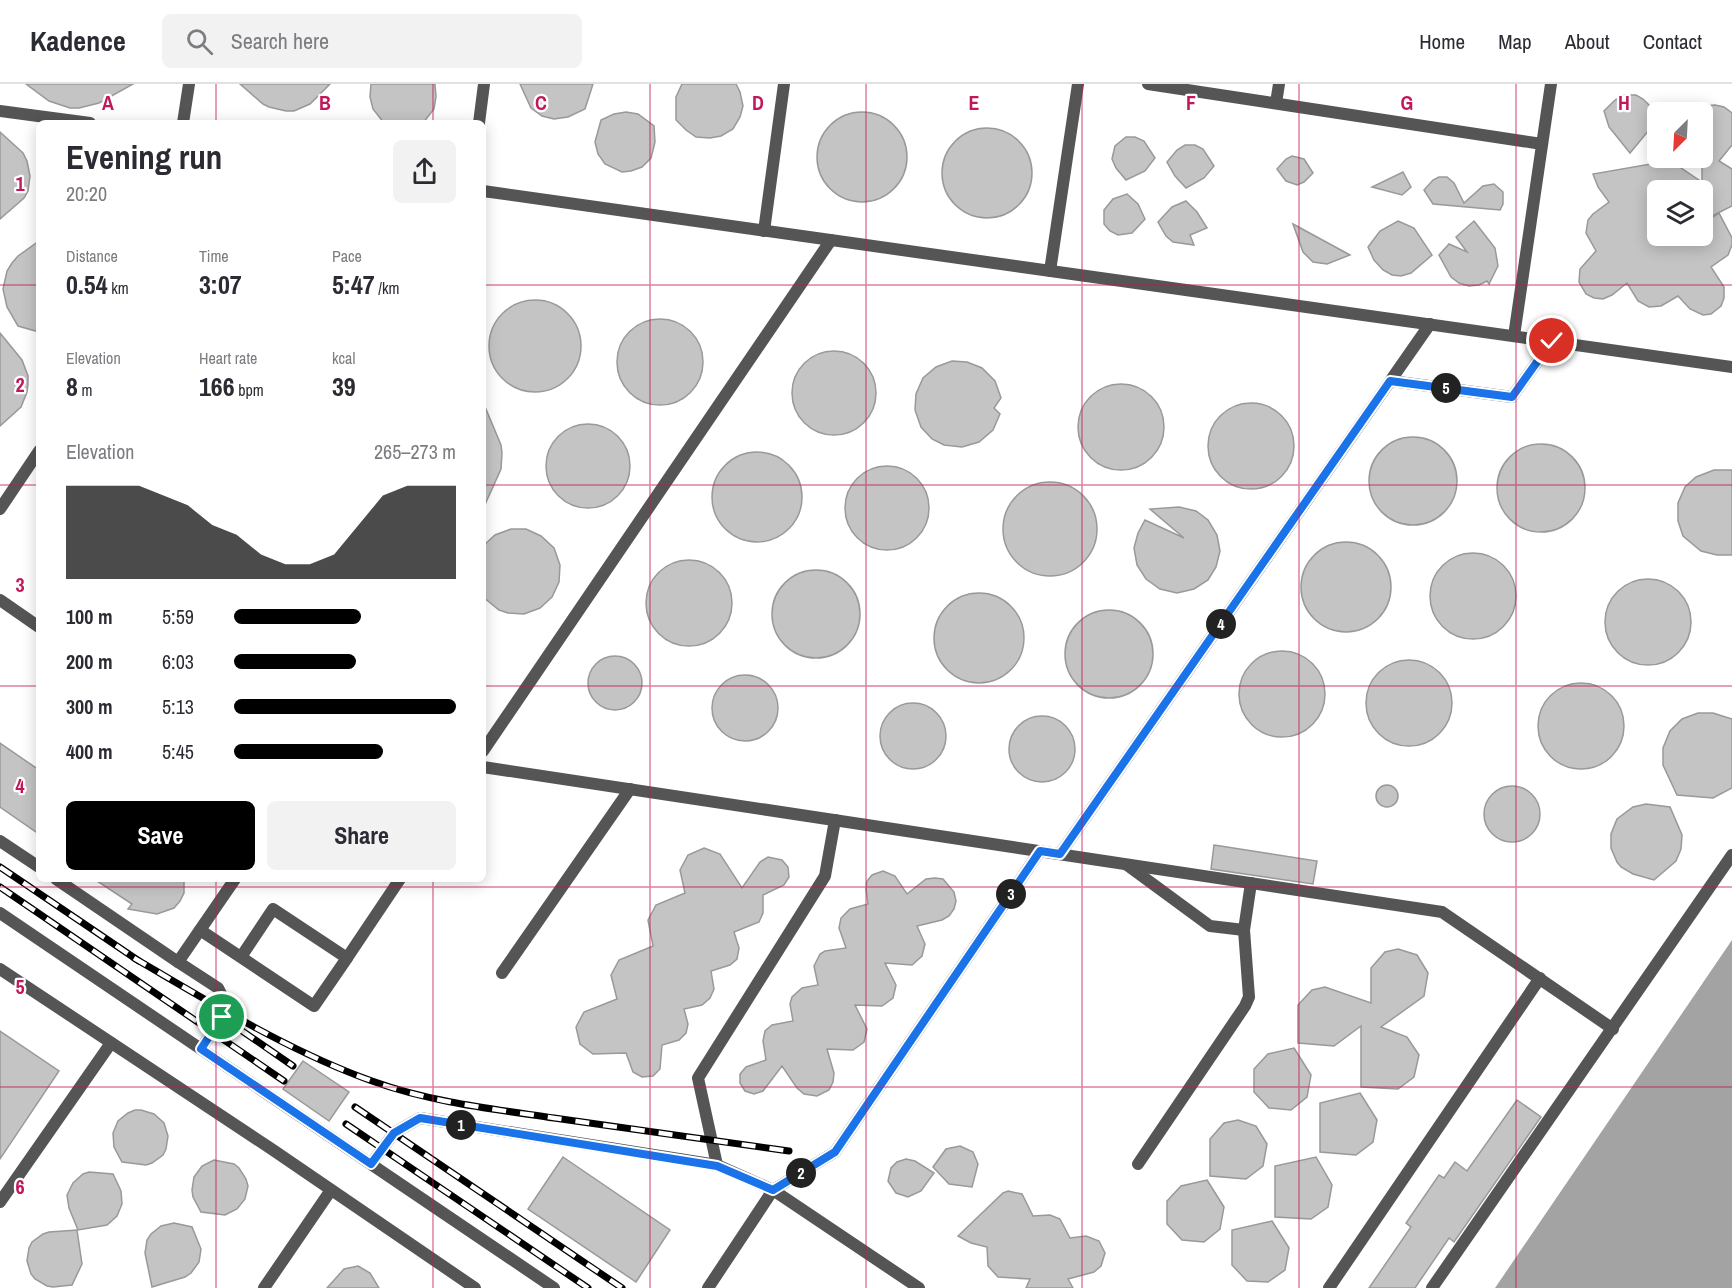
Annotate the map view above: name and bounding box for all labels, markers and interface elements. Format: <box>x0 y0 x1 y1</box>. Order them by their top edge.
search box <box>162 14 582 68</box>
text: Kadence <box>30 22 126 60</box>
icon: search <box>183 25 216 58</box>
text: Search here <box>231 26 329 56</box>
text: Home <box>1419 27 1465 56</box>
text: Map <box>1498 27 1532 56</box>
text: About <box>1565 27 1610 56</box>
text: Contact <box>1643 27 1702 56</box>
text: A <box>102 89 114 116</box>
text: B <box>319 89 331 116</box>
text: C <box>535 89 547 116</box>
text: D <box>752 89 764 116</box>
text: E <box>969 89 980 116</box>
text: F <box>1186 89 1196 116</box>
text: G <box>1401 89 1413 116</box>
text: H <box>1618 89 1630 116</box>
north arrow <box>1647 102 1713 168</box>
map controls <box>1647 102 1713 246</box>
text: Evening run <box>66 135 222 179</box>
button: share <box>393 140 456 203</box>
text: 1 <box>15 170 25 197</box>
text: 20:20 <box>66 180 107 207</box>
button: layers <box>1647 180 1713 246</box>
text: Distance <box>66 245 118 267</box>
text: Time <box>199 245 229 267</box>
text: Pace <box>332 245 362 267</box>
text: 0.54 <box>66 267 108 302</box>
text: 3:07 <box>199 267 242 302</box>
text: 5:47 <box>332 267 375 302</box>
text: km <box>108 277 129 299</box>
text: /km <box>375 277 399 299</box>
pin <box>1526 315 1577 366</box>
icon: check <box>1535 324 1568 357</box>
text: Elevation <box>66 347 121 369</box>
text: Heart rate <box>199 347 257 369</box>
text: kcal <box>332 347 355 369</box>
text: 8 <box>66 369 78 404</box>
text: 166 <box>199 369 235 404</box>
text: 39 <box>332 369 356 404</box>
text: 2 <box>15 371 25 398</box>
pin: 5 <box>1431 373 1461 403</box>
text: 5 <box>1442 377 1450 399</box>
text: m <box>78 379 92 401</box>
text: bpm <box>235 379 264 401</box>
text: Elevation <box>66 438 134 465</box>
text: 265–273 m <box>374 438 456 465</box>
text: 3 <box>15 571 25 598</box>
text: 100 m <box>66 603 113 630</box>
text: 5:59 <box>162 603 194 630</box>
pin: 4 <box>1206 609 1236 639</box>
text: 4 <box>1217 613 1225 635</box>
text: 200 m <box>66 648 113 675</box>
text: 6:03 <box>162 648 194 675</box>
text: 300 m <box>66 693 113 720</box>
text: 5:13 <box>162 693 194 720</box>
text: 400 m <box>66 738 113 765</box>
text: 5:45 <box>162 738 194 765</box>
text: 4 <box>15 772 25 799</box>
button: Save <box>66 801 255 870</box>
button: Share <box>267 801 456 870</box>
pin: 3 <box>996 879 1026 909</box>
text: 3 <box>1007 883 1015 905</box>
text: 5 <box>15 973 25 1000</box>
pin <box>196 991 247 1042</box>
icon: arrive <box>205 1000 238 1033</box>
pin: 1 <box>446 1110 476 1140</box>
text: 1 <box>457 1114 465 1136</box>
pin: 2 <box>786 1158 816 1188</box>
text: 2 <box>797 1162 805 1184</box>
text: 6 <box>15 1173 25 1200</box>

